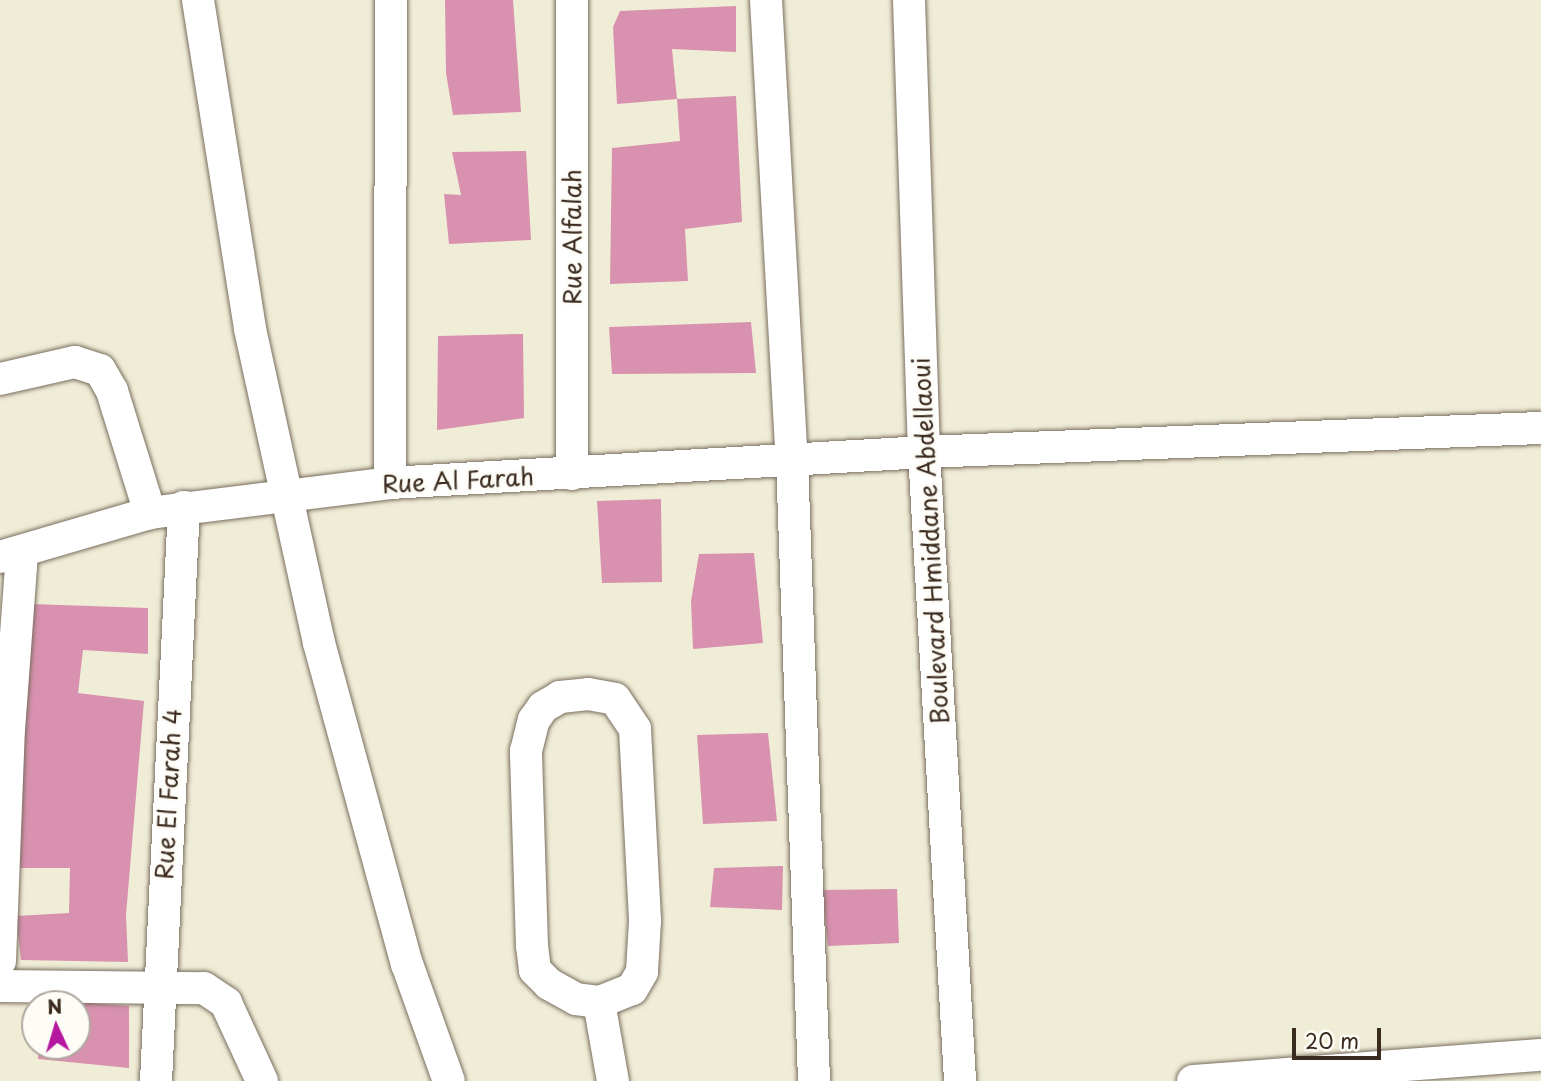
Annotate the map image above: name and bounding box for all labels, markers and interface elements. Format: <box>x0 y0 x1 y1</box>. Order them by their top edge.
street label: Rue Alfalah <box>558 168 586 306</box>
street label: Boulevard Hmiddane Abdellaoui <box>906 357 954 725</box>
street label: Rue Al Farah <box>381 462 535 498</box>
street label: Rue El Farah 4 <box>149 707 187 881</box>
north arrow <box>21 990 91 1060</box>
text: N <box>46 992 63 1021</box>
scale bar <box>1296 1014 1385 1058</box>
text: 20 m <box>1305 1024 1359 1056</box>

